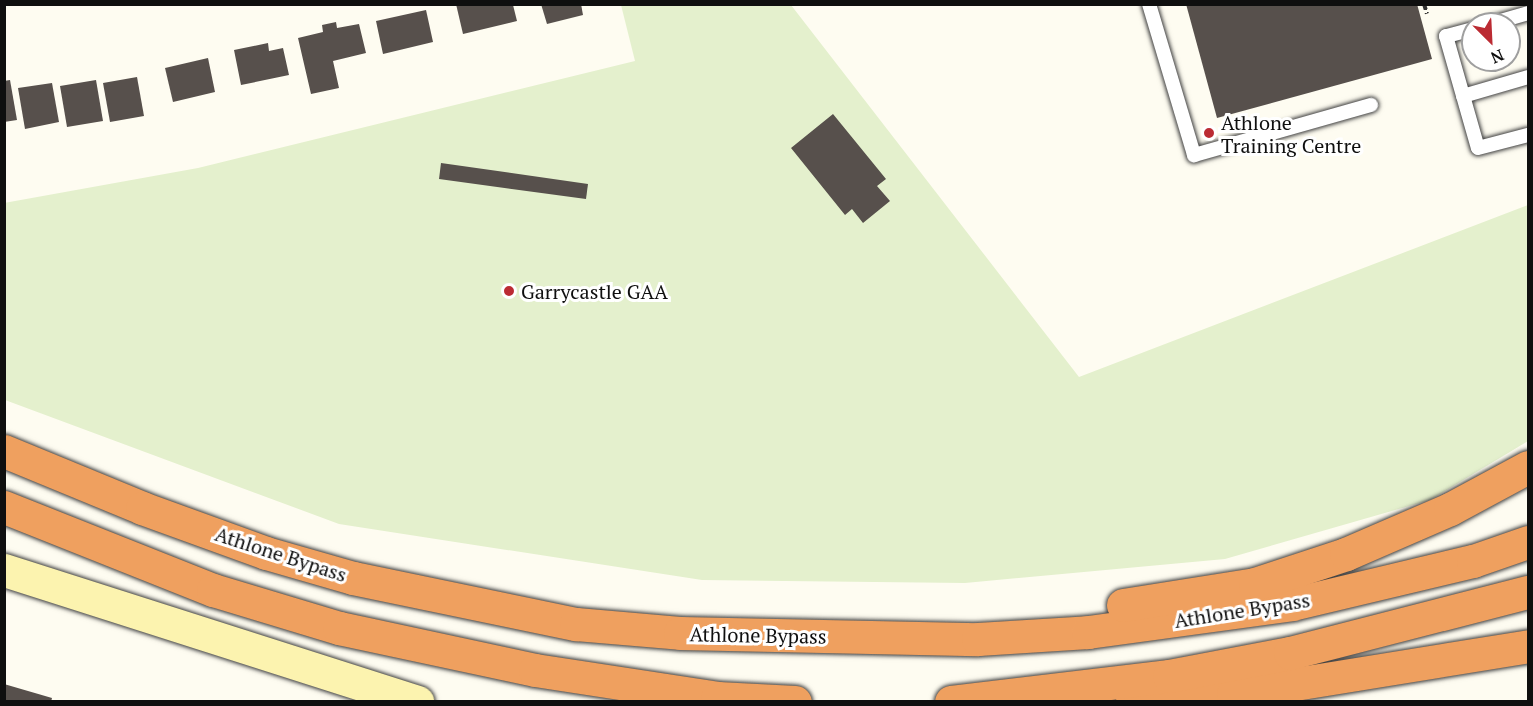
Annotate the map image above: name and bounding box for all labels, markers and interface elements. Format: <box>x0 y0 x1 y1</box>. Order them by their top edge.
north arrow <box>1461 12 1521 72</box>
text: N <box>1487 44 1508 69</box>
place label: Athlone Training Centre <box>1221 110 1361 157</box>
marker: Athlone Training Centre <box>1202 126 1216 140</box>
place label: Garrycastle GAA <box>521 279 668 303</box>
marker: Garrycastle GAA <box>502 284 516 298</box>
street label: Athlone Bypass <box>212 521 350 587</box>
street label: Athlone Bypass <box>1173 587 1311 633</box>
street label: Athlone Bypass <box>689 622 827 648</box>

